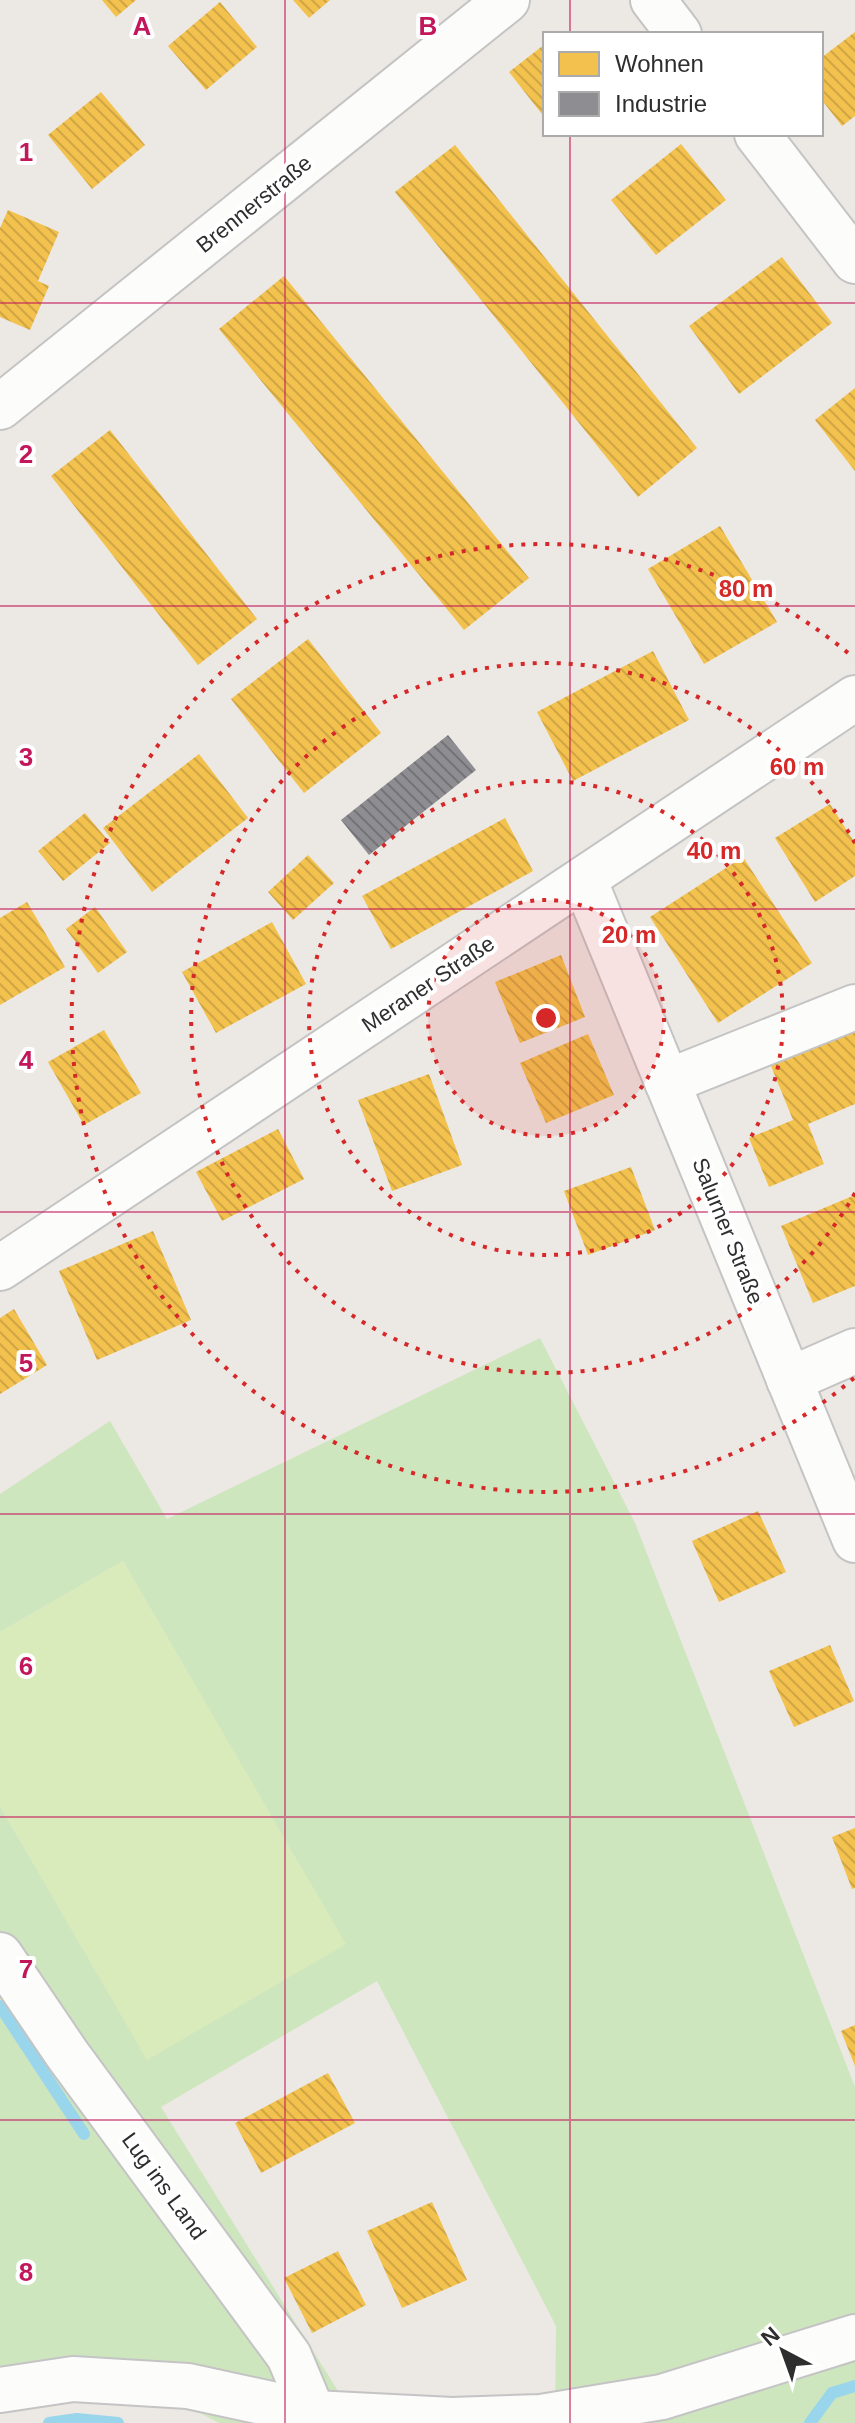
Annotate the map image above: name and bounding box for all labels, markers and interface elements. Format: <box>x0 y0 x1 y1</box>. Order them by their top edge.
text: A <box>133 11 152 41</box>
text: B <box>419 11 437 41</box>
legend <box>543 32 823 136</box>
text: Wohnen <box>615 50 704 77</box>
text: Industrie <box>615 90 707 117</box>
text: 1 <box>19 137 33 167</box>
street label: Brennerstraße <box>191 150 317 258</box>
text: 2 <box>19 439 33 469</box>
text: 80 m <box>719 575 773 602</box>
text: 3 <box>19 742 33 772</box>
text: 60 m <box>770 753 824 780</box>
text: 40 m <box>687 837 741 864</box>
text: 20 m <box>602 921 656 948</box>
street label: Meraner Straße <box>357 931 499 1037</box>
centre of rings <box>532 1004 560 1032</box>
text: 4 <box>19 1045 34 1075</box>
street label: Salurner Straße <box>687 1154 769 1308</box>
text: 5 <box>19 1348 33 1378</box>
text: 6 <box>19 1651 33 1681</box>
text: 7 <box>19 1954 33 1984</box>
street label: Lug ins Land <box>117 2128 211 2244</box>
text: 8 <box>19 2257 33 2287</box>
north arrow <box>743 2311 823 2391</box>
text: N <box>756 2322 784 2351</box>

